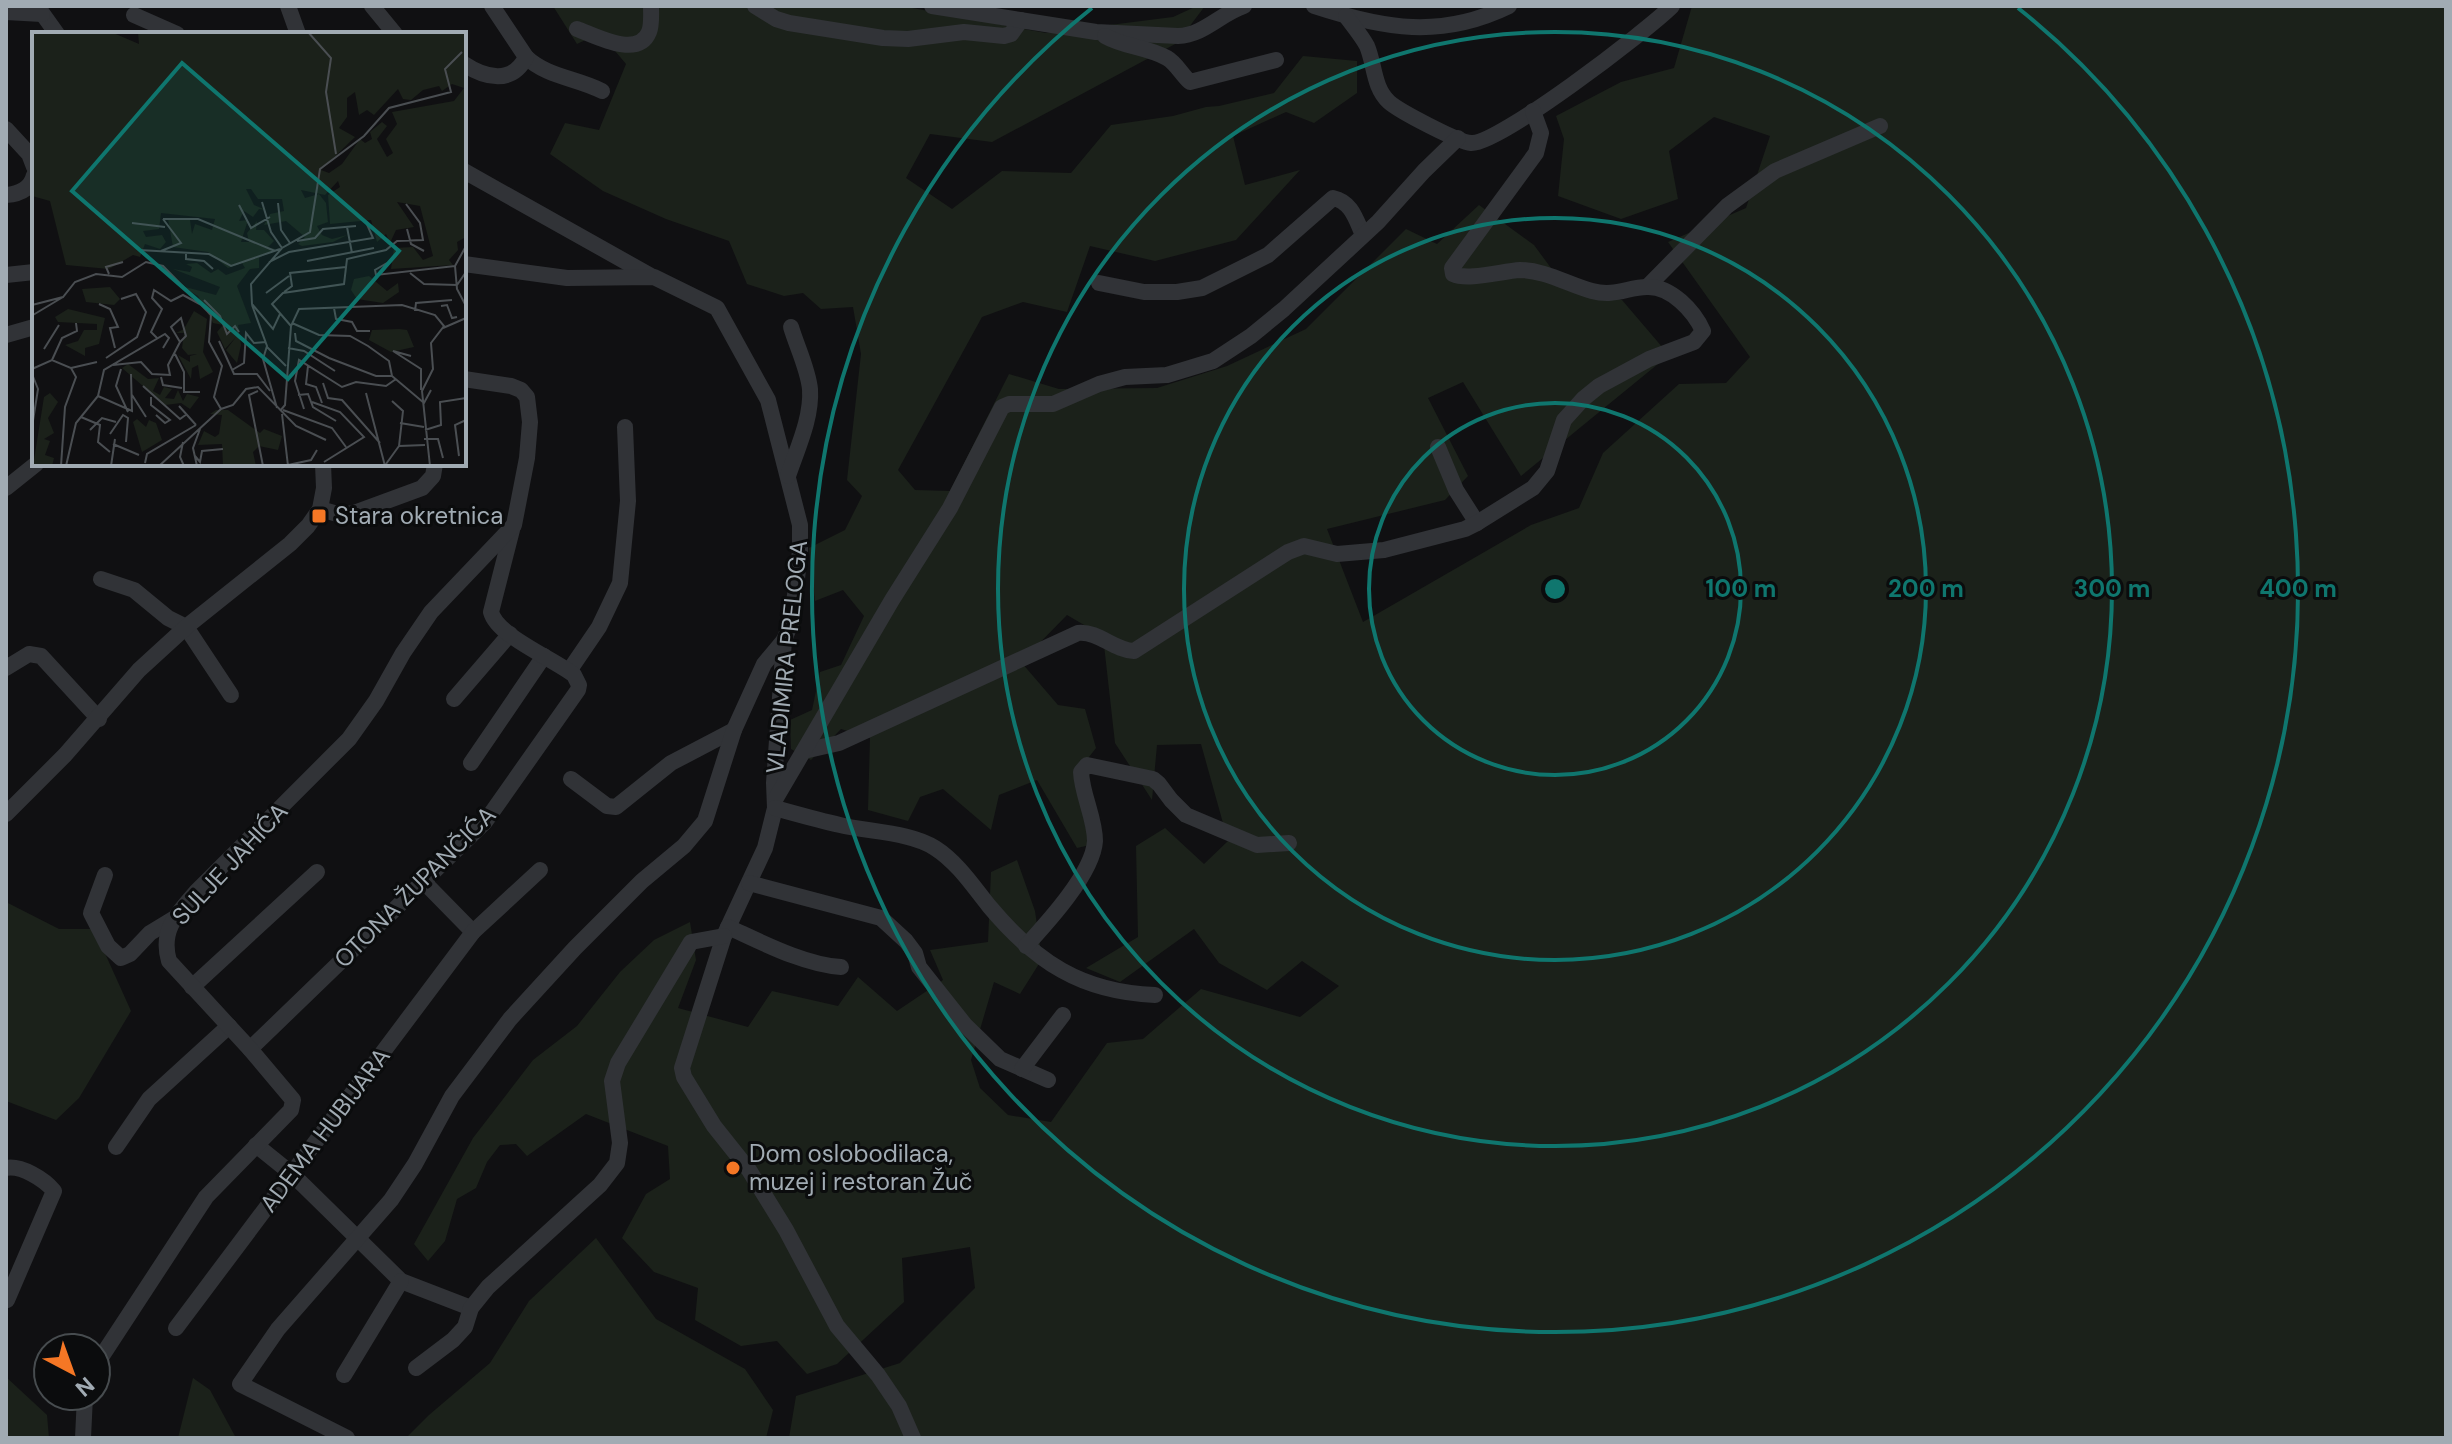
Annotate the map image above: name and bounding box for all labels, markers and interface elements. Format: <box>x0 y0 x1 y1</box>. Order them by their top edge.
inset map <box>32 32 466 466</box>
place label: Stara okretnica <box>335 500 503 531</box>
marker: Stara okretnica <box>310 507 328 525</box>
street label: VLADIMIRA PRELOGA <box>759 539 814 775</box>
text: 100 m <box>1706 573 1776 604</box>
text: 200 m <box>1888 573 1964 604</box>
text: 300 m <box>2074 573 2150 604</box>
text: 400 m <box>2259 573 2337 604</box>
centre of rings <box>1541 575 1569 603</box>
street label: SULJE JAHIĆA <box>165 796 294 931</box>
street label: OTONA ŽUPANČIĆA <box>327 799 502 974</box>
street label: ADEMA HUBIJARA <box>253 1041 397 1218</box>
place label: Dom oslobodilaca, muzej i restoran Žuč <box>749 1138 973 1197</box>
marker: Dom oslobodilaca, muzej i restoran Žuč <box>724 1159 742 1177</box>
north arrow <box>32 1332 112 1412</box>
text: N <box>69 1371 100 1403</box>

